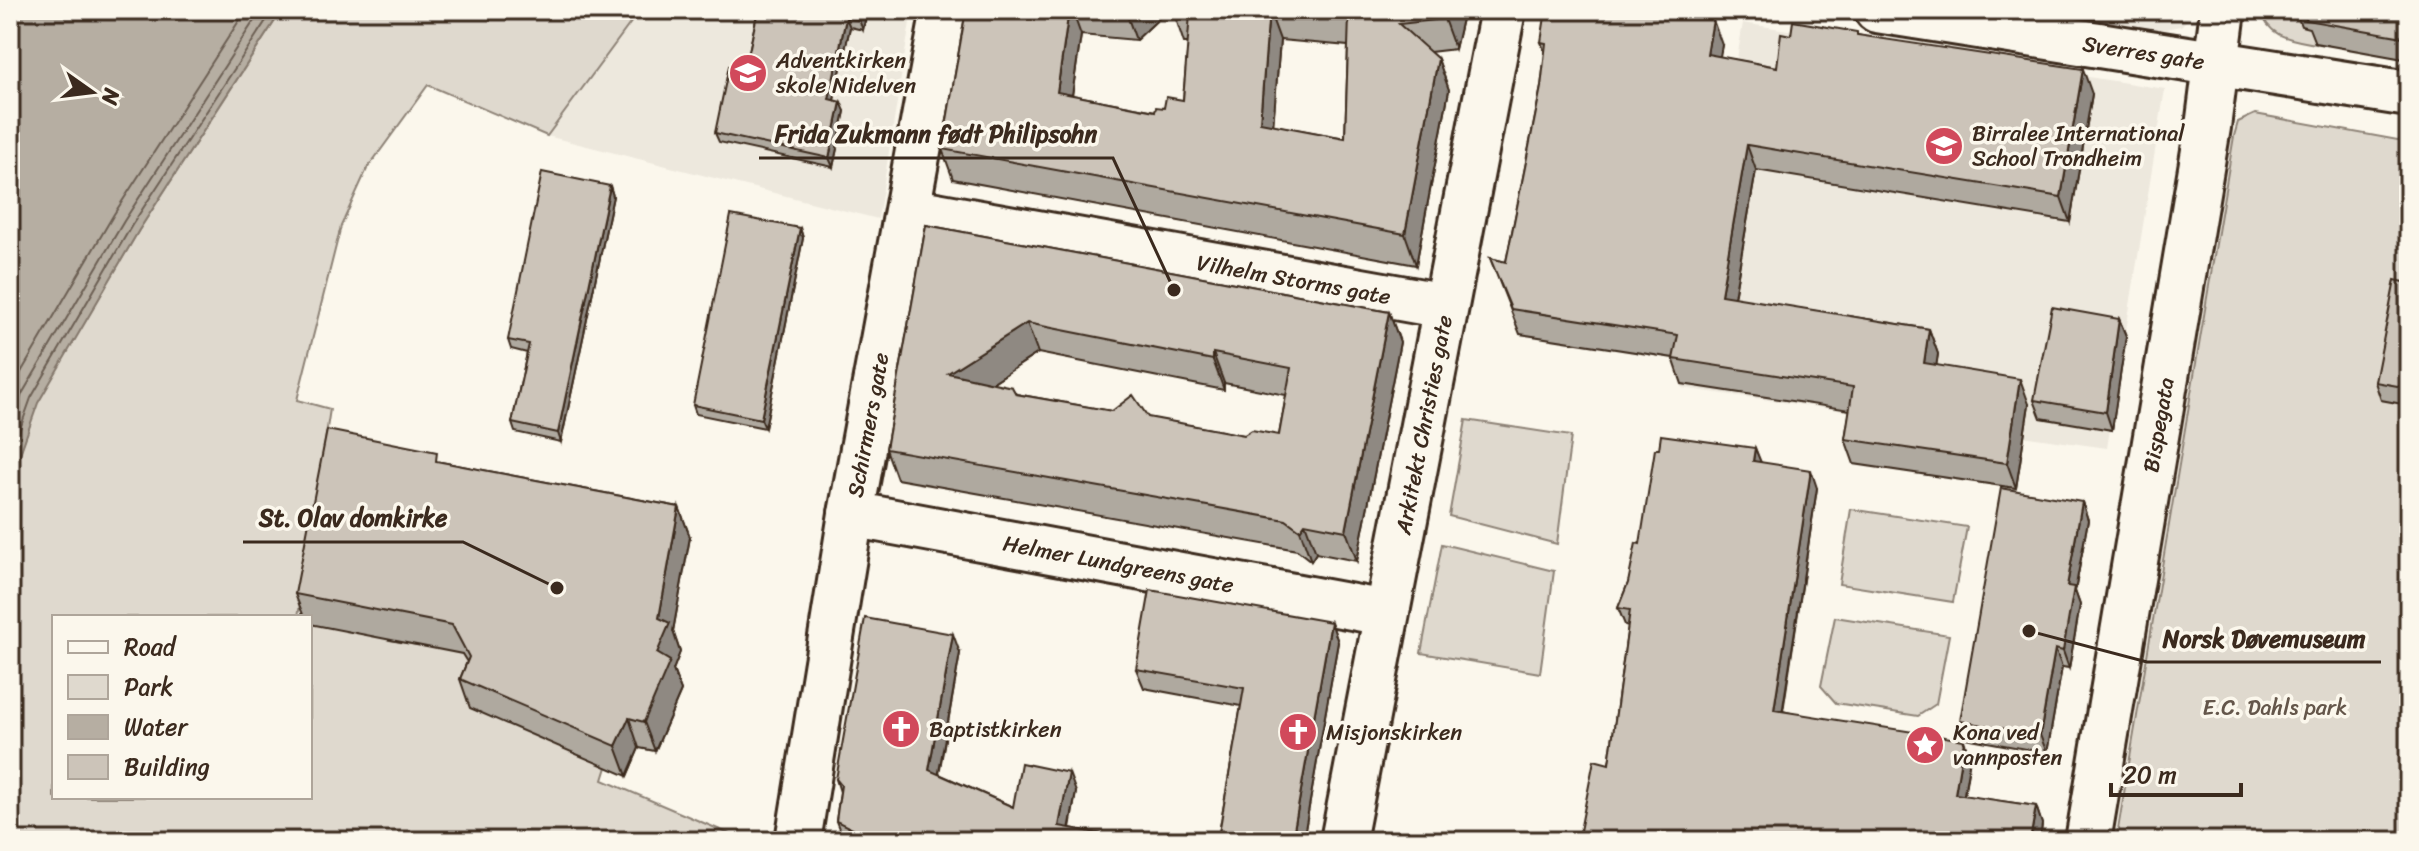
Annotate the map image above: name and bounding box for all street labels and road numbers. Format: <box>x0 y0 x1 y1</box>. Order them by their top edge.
street label: Sverres gate <box>2080 24 2207 81</box>
street label: Vilhelm Storms gate <box>1194 243 1394 316</box>
street label: Arkitekt Christies gate <box>1383 312 1464 539</box>
street label: Schirmers gate <box>835 349 900 500</box>
street label: Bispegata <box>2131 374 2186 475</box>
street label: Helmer Lundgreens gate <box>1000 524 1237 605</box>

